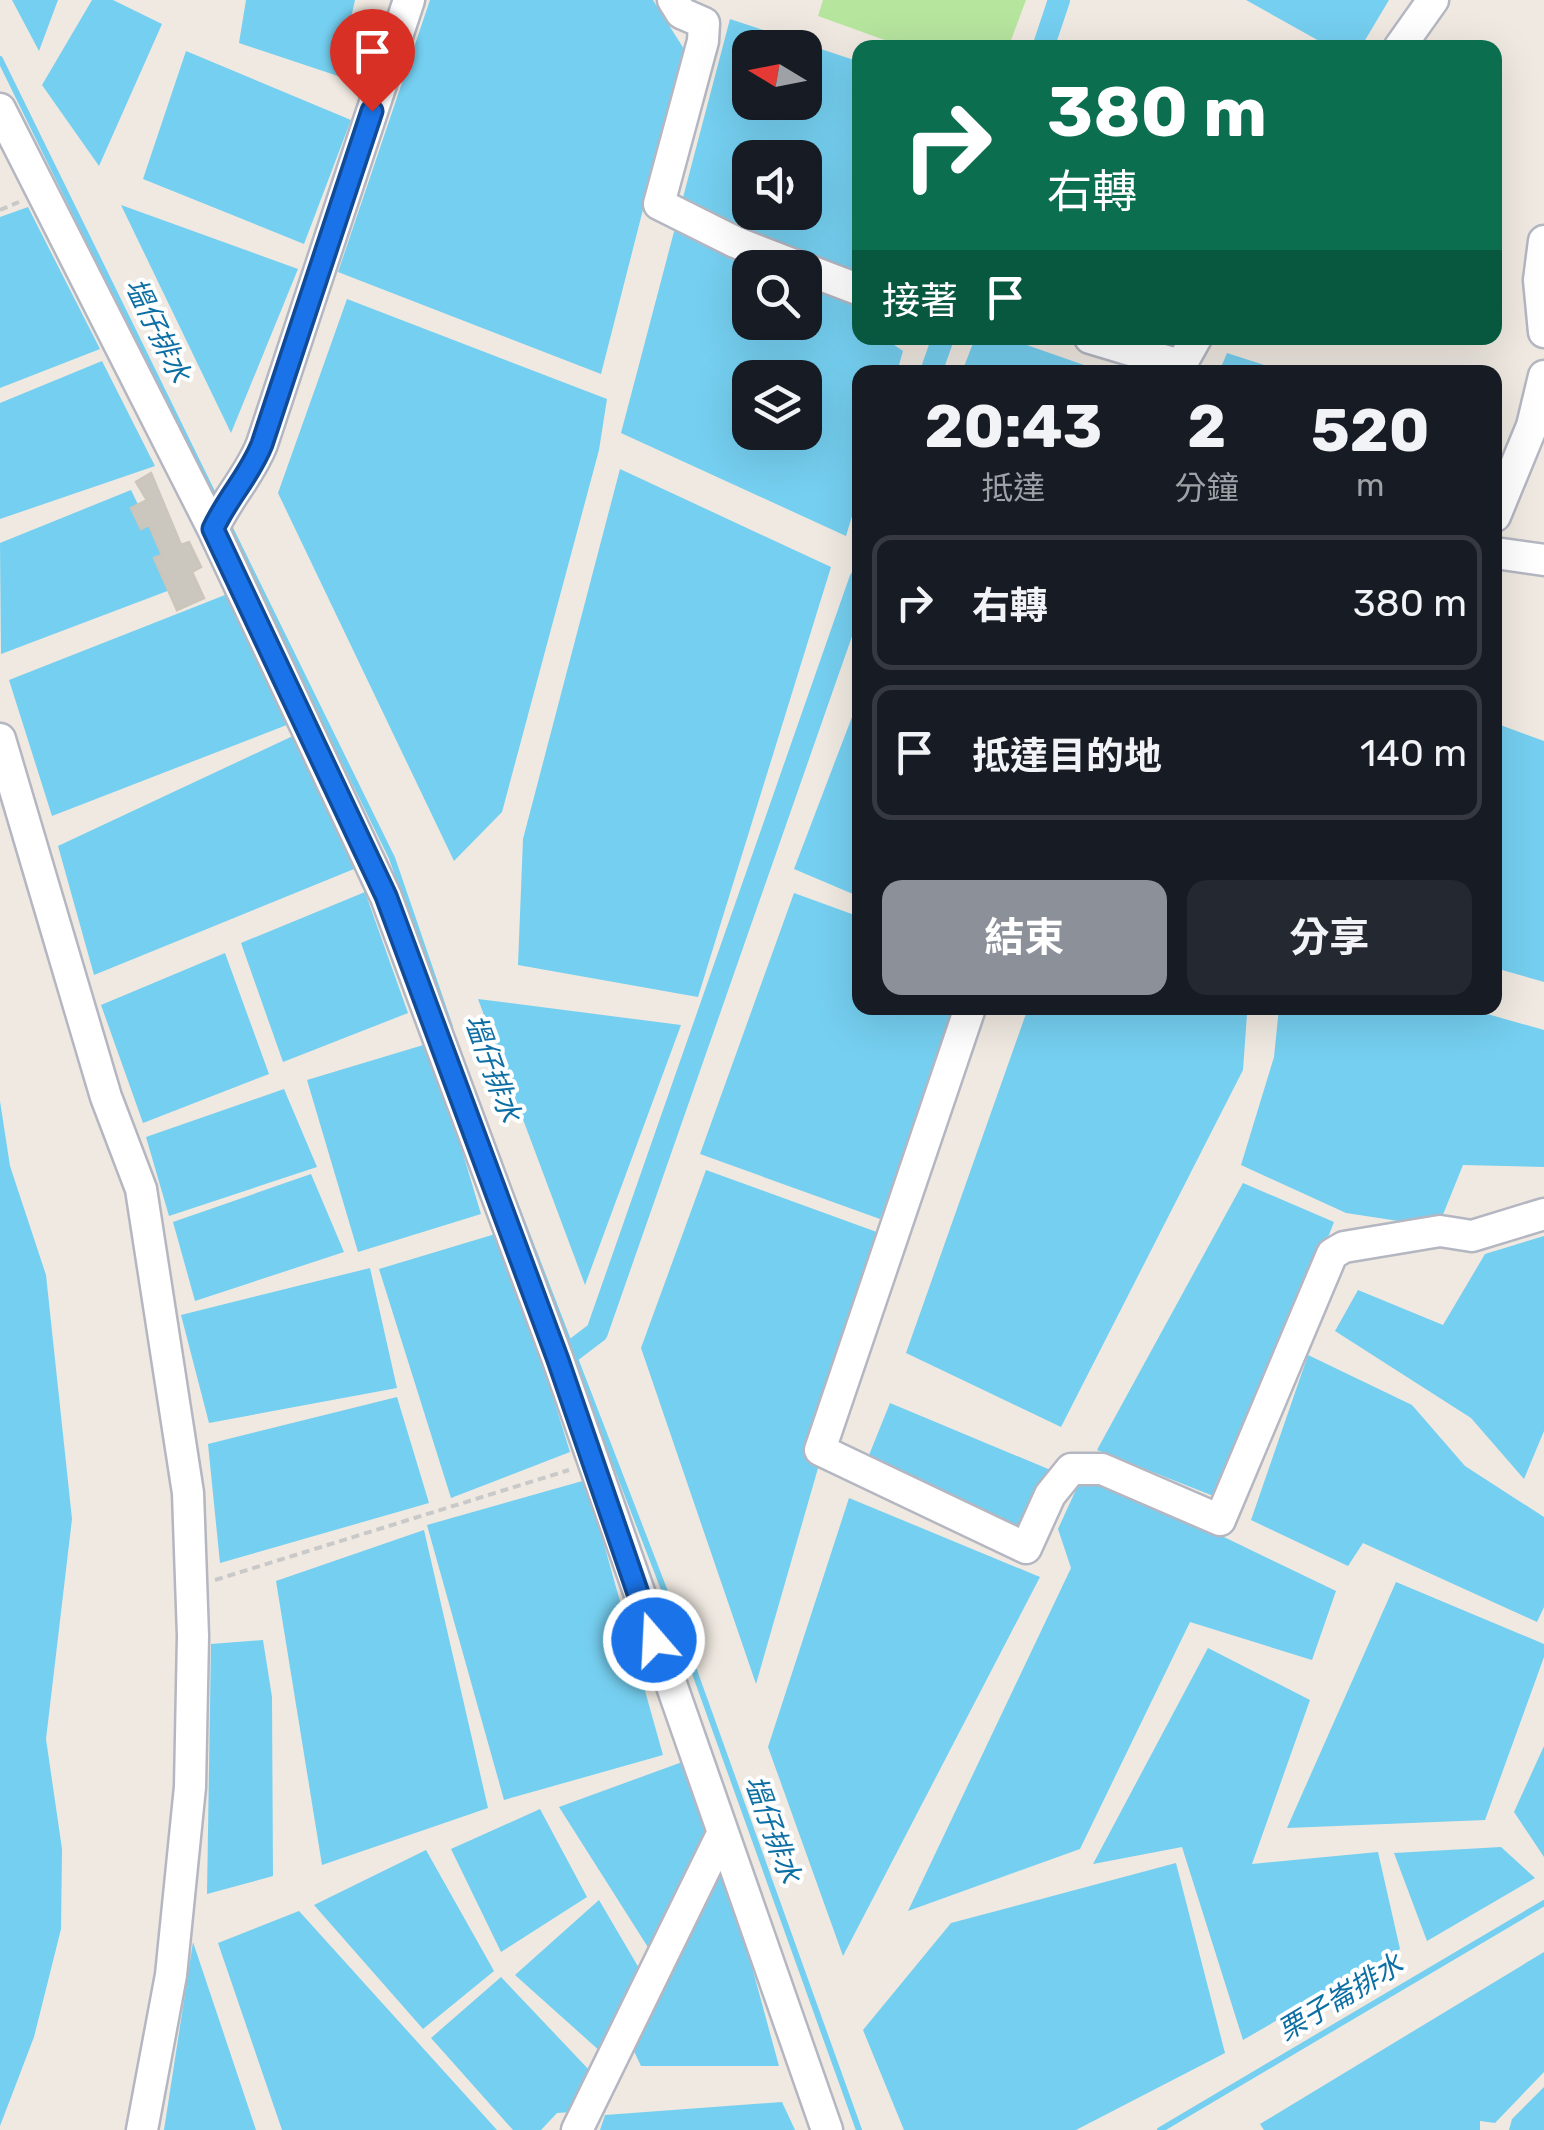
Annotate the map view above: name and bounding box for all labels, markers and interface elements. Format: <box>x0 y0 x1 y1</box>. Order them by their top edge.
pin <box>330 9 415 112</box>
icon: arrive <box>345 24 400 79</box>
north arrow <box>732 30 822 120</box>
map controls <box>732 30 822 450</box>
text: 380 m <box>1047 71 1267 154</box>
icon: right <box>882 80 1012 210</box>
button: sound <box>732 140 822 230</box>
text: 右轉 <box>1047 165 1137 218</box>
button: search <box>732 250 822 340</box>
icon: arrive <box>978 270 1033 325</box>
water label: 塭仔排水 <box>118 273 198 390</box>
text: 接著 <box>882 278 958 324</box>
button: layers <box>732 360 822 450</box>
text: 20:43 <box>924 391 1102 462</box>
text: 2 <box>1187 391 1226 462</box>
text: 520 <box>1311 395 1430 466</box>
text: m <box>1356 466 1385 504</box>
text: 抵達 <box>981 469 1045 507</box>
text: 分鐘 <box>1175 469 1239 507</box>
icon: right <box>887 575 942 630</box>
text: 380 m <box>1353 580 1467 626</box>
text: 右轉 <box>972 583 1048 629</box>
icon: arrive <box>887 725 942 780</box>
text: 140 m <box>1360 730 1467 776</box>
text: 抵達目的地 <box>972 733 1162 779</box>
button: 結束 <box>882 880 1167 995</box>
button: 分享 <box>1187 880 1472 995</box>
water label: 塭仔排水 <box>458 1010 528 1128</box>
position arrow <box>602 1588 706 1692</box>
water label: 塭仔排水 <box>738 1771 808 1889</box>
water label: 栗子崙排水 <box>1272 1946 1410 2048</box>

